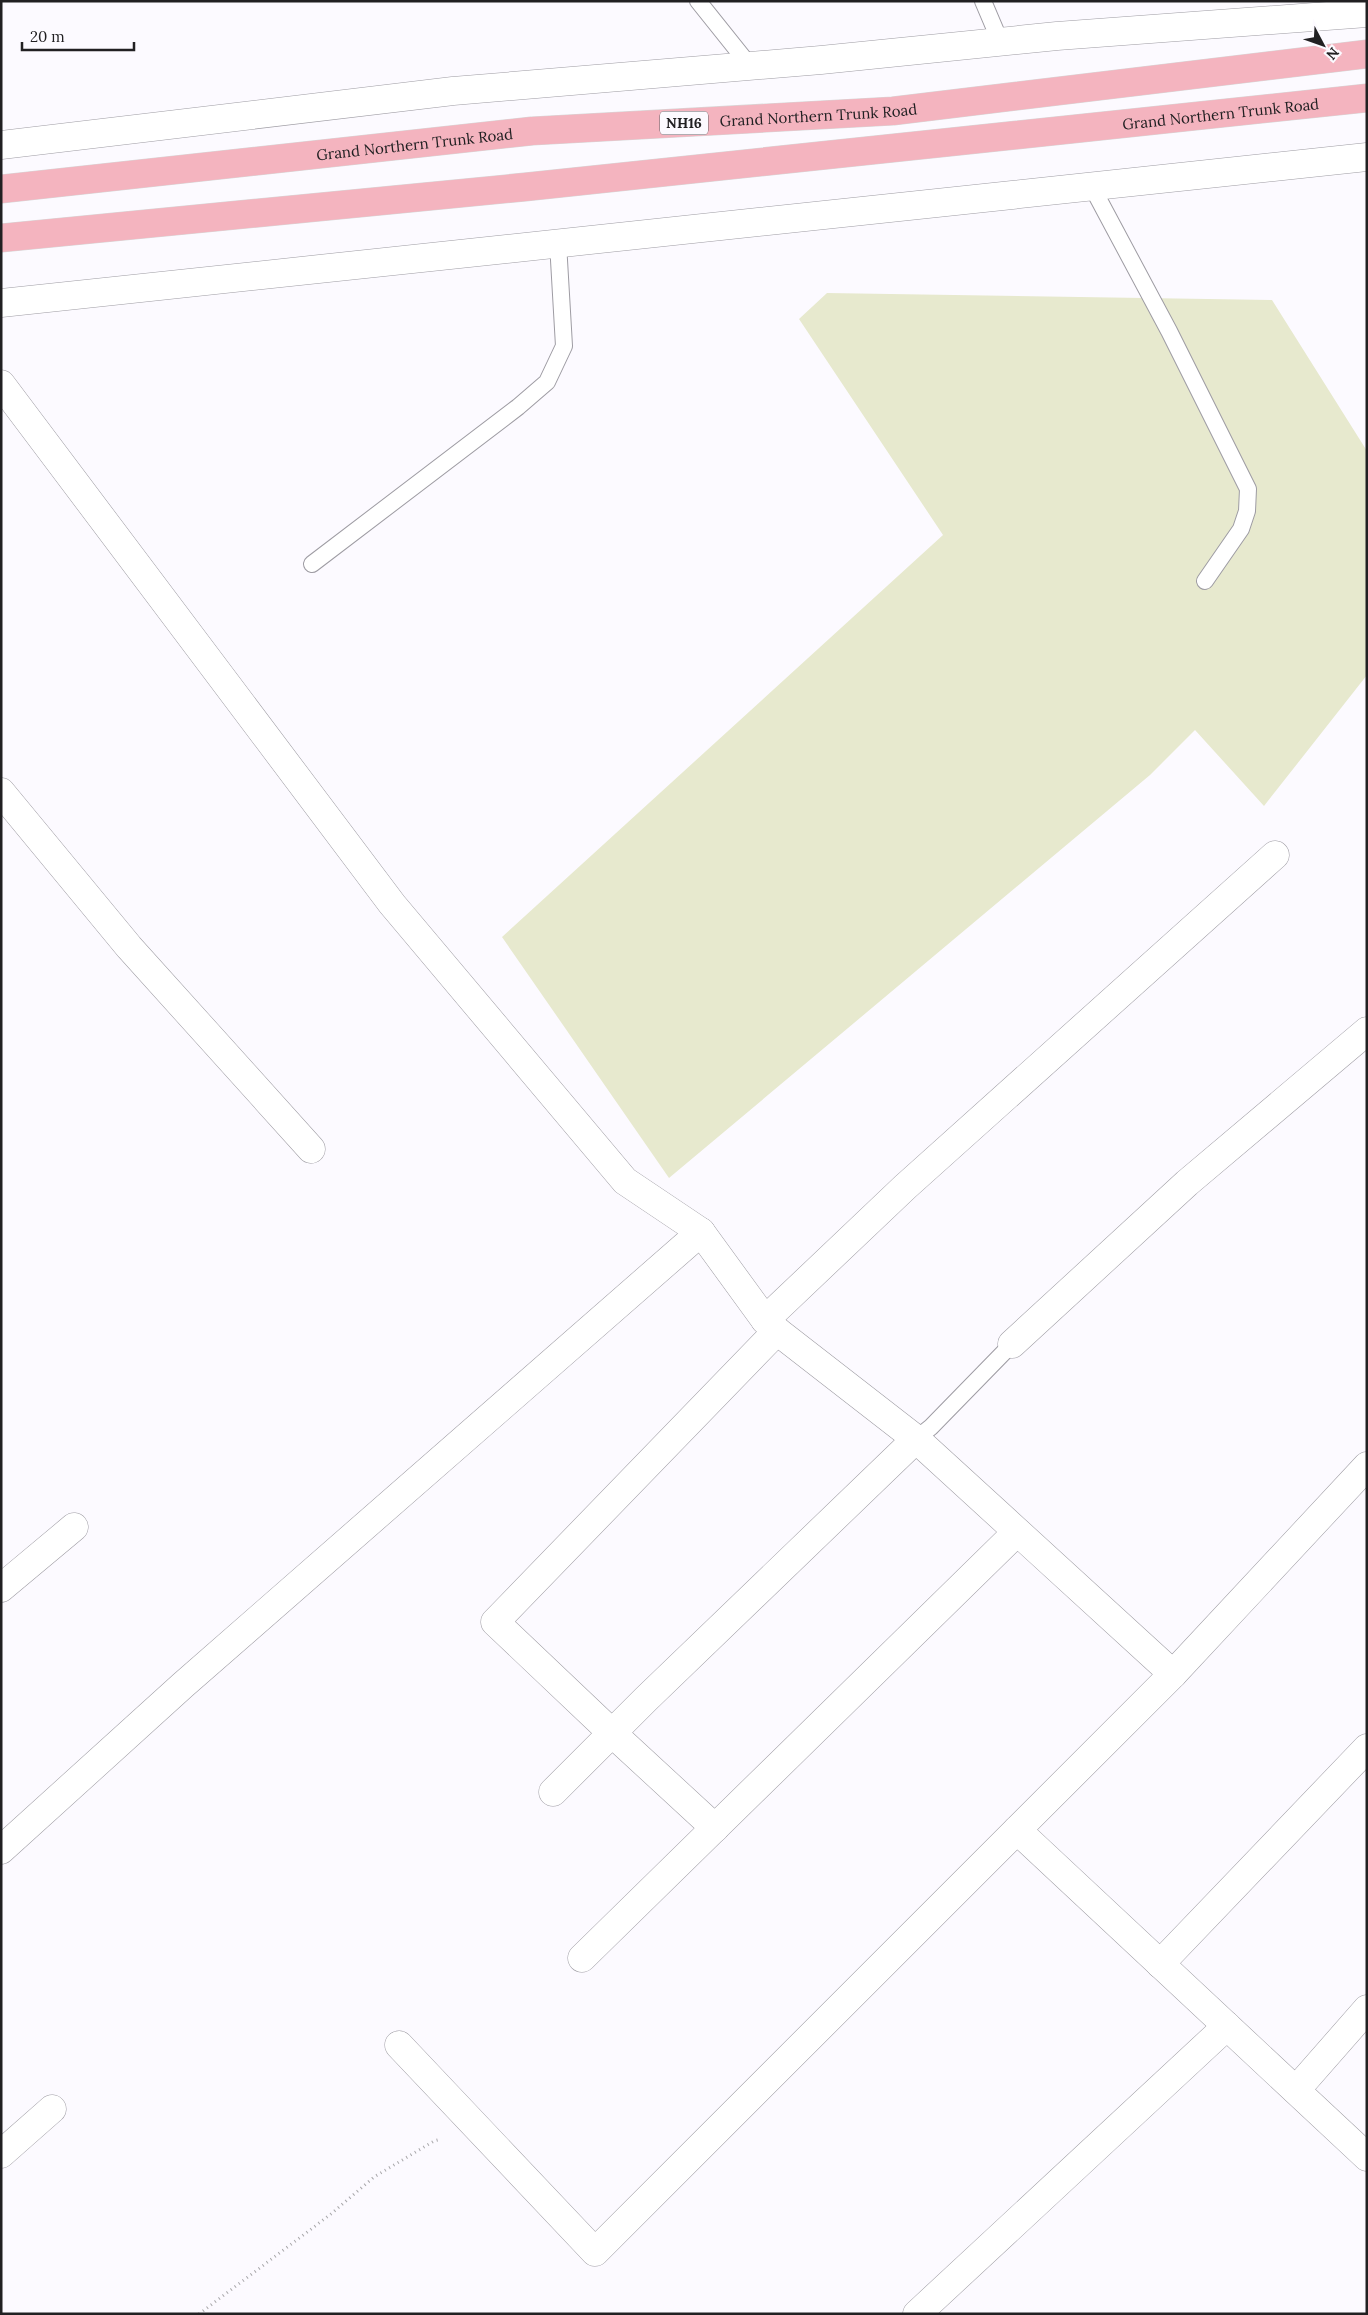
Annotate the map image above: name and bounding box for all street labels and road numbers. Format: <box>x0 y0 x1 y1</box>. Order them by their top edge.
street label: Grand Northern Trunk Road <box>1121 94 1320 133</box>
street label: Grand Northern Trunk Road <box>719 99 918 130</box>
road number: NH16 <box>660 112 708 134</box>
street label: Grand Northern Trunk Road <box>315 124 514 164</box>

